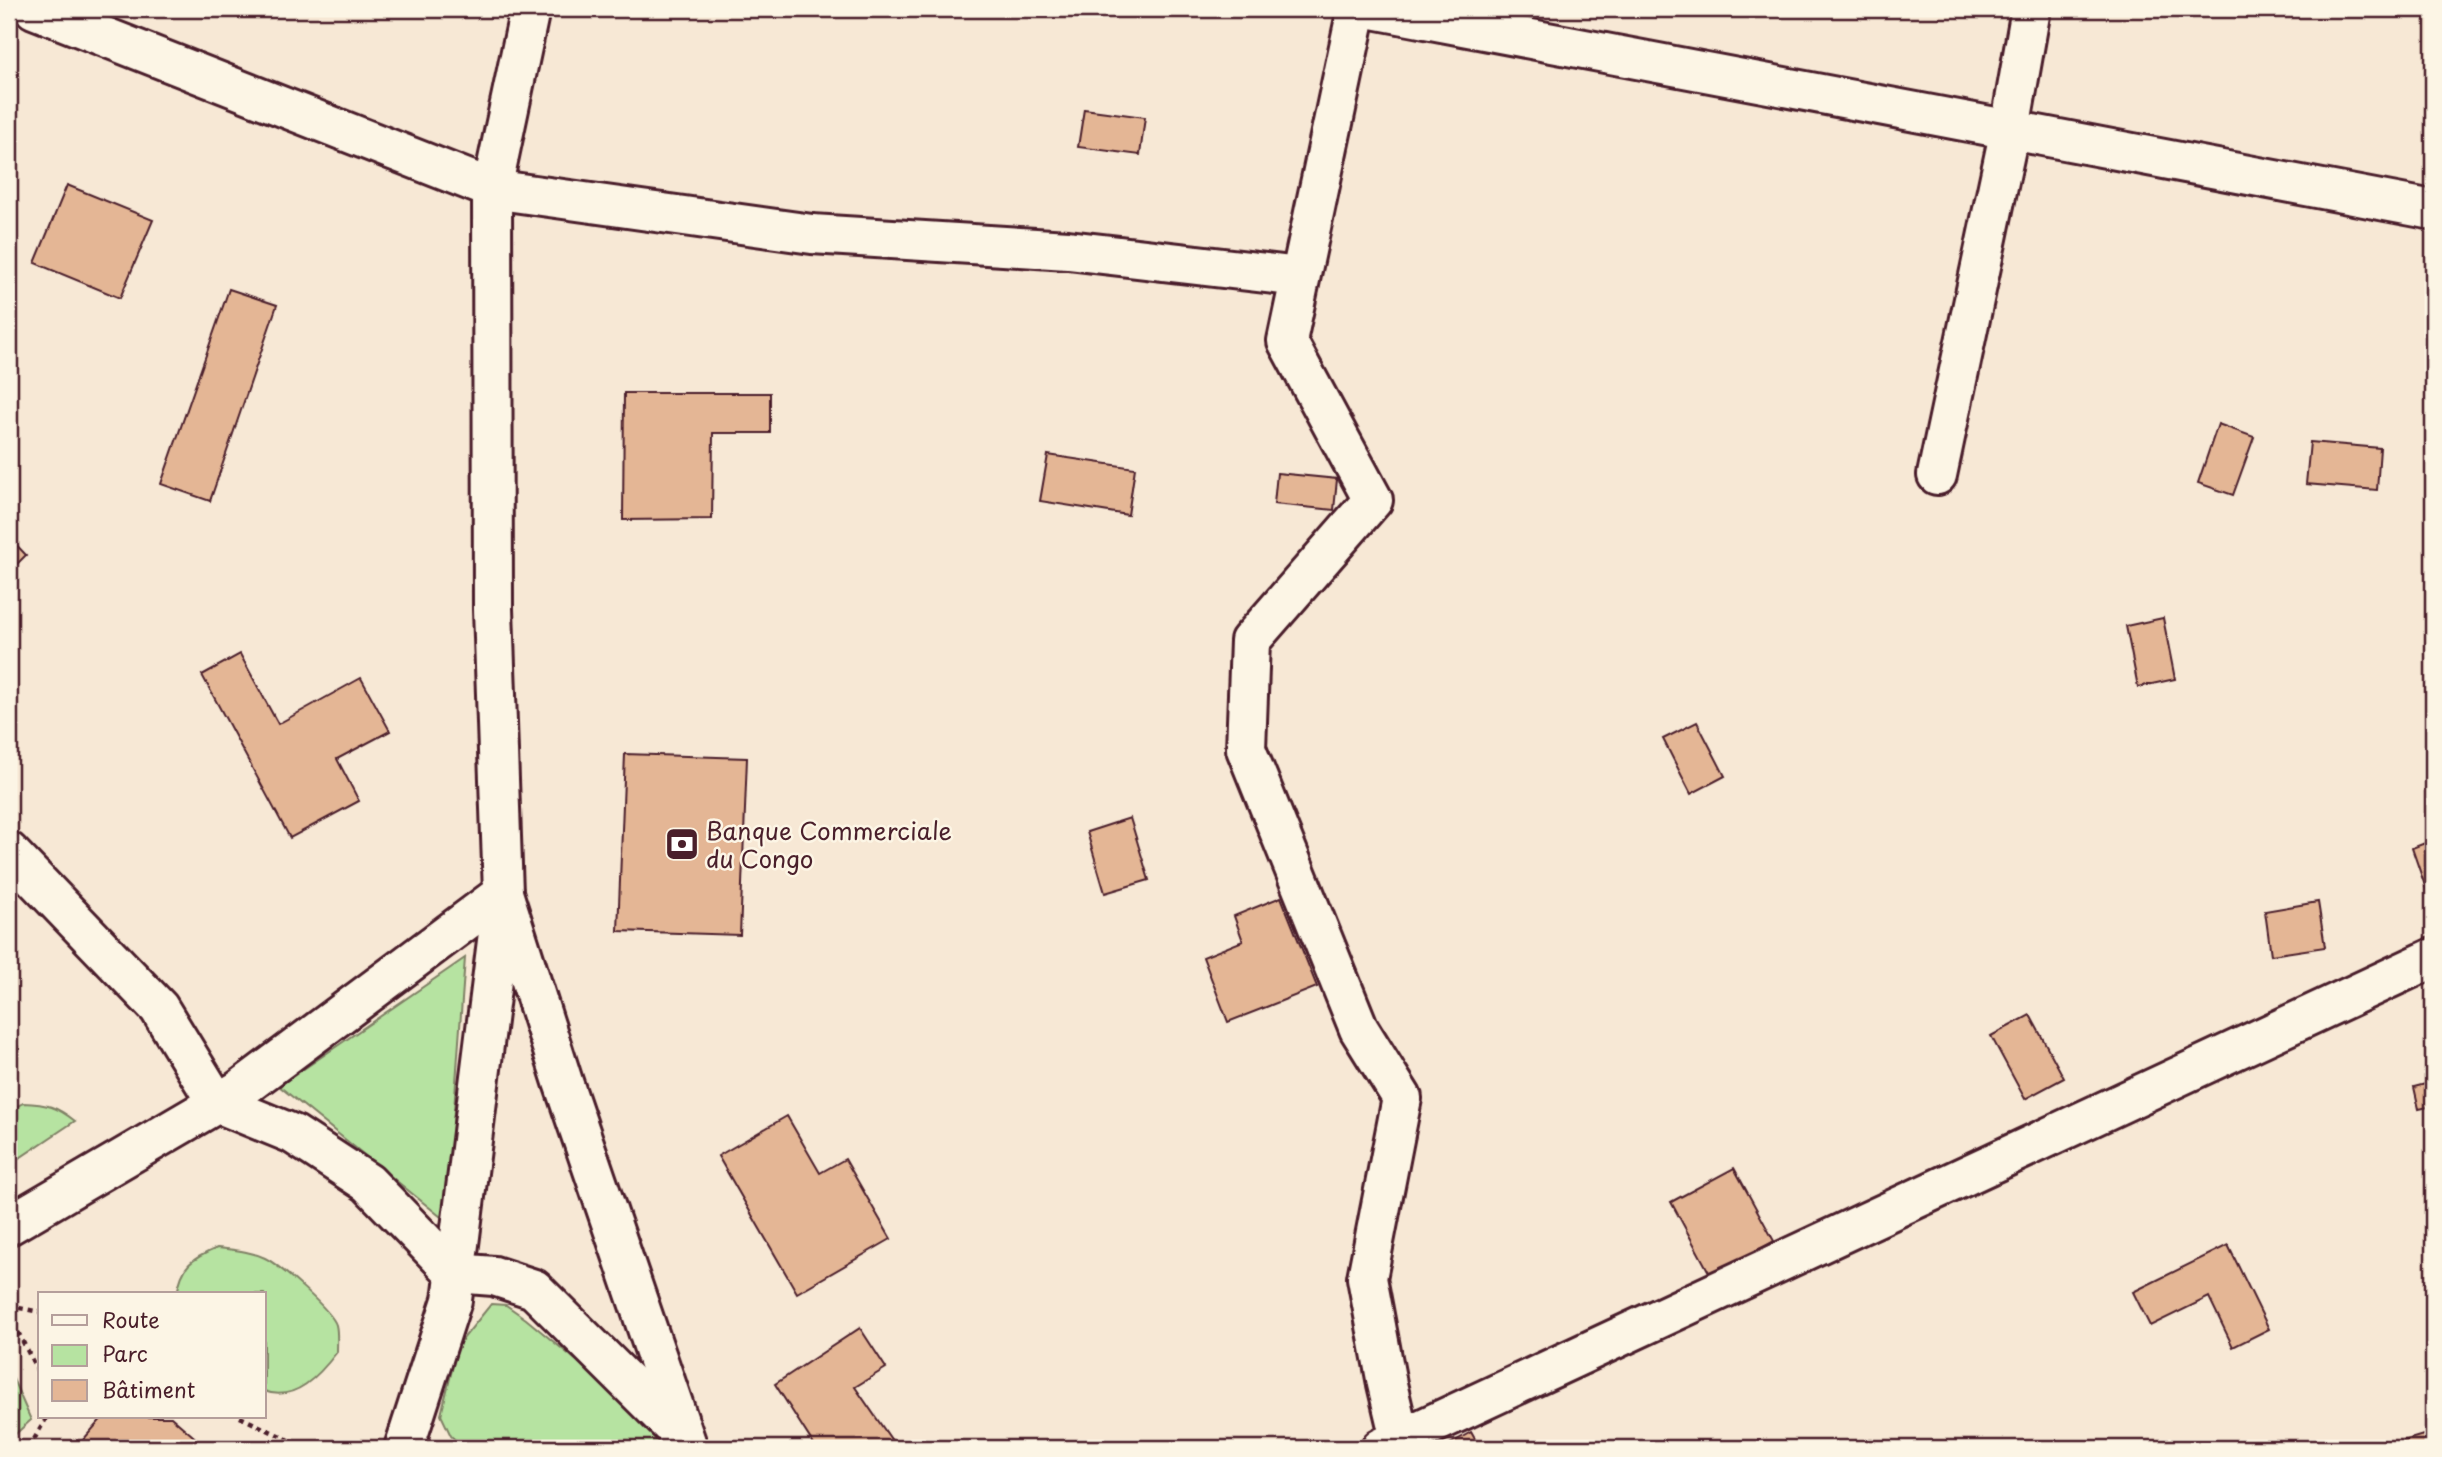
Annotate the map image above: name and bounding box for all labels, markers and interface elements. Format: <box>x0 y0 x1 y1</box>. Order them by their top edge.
place label: Banque Commerciale du Congo <box>706 812 952 876</box>
bank icon: Banque Commerciale du Congo <box>663 825 701 863</box>
legend <box>38 1292 266 1418</box>
text: Route <box>102 1303 160 1335</box>
text: Parc <box>102 1337 148 1369</box>
text: Bâtiment <box>102 1373 195 1405</box>

